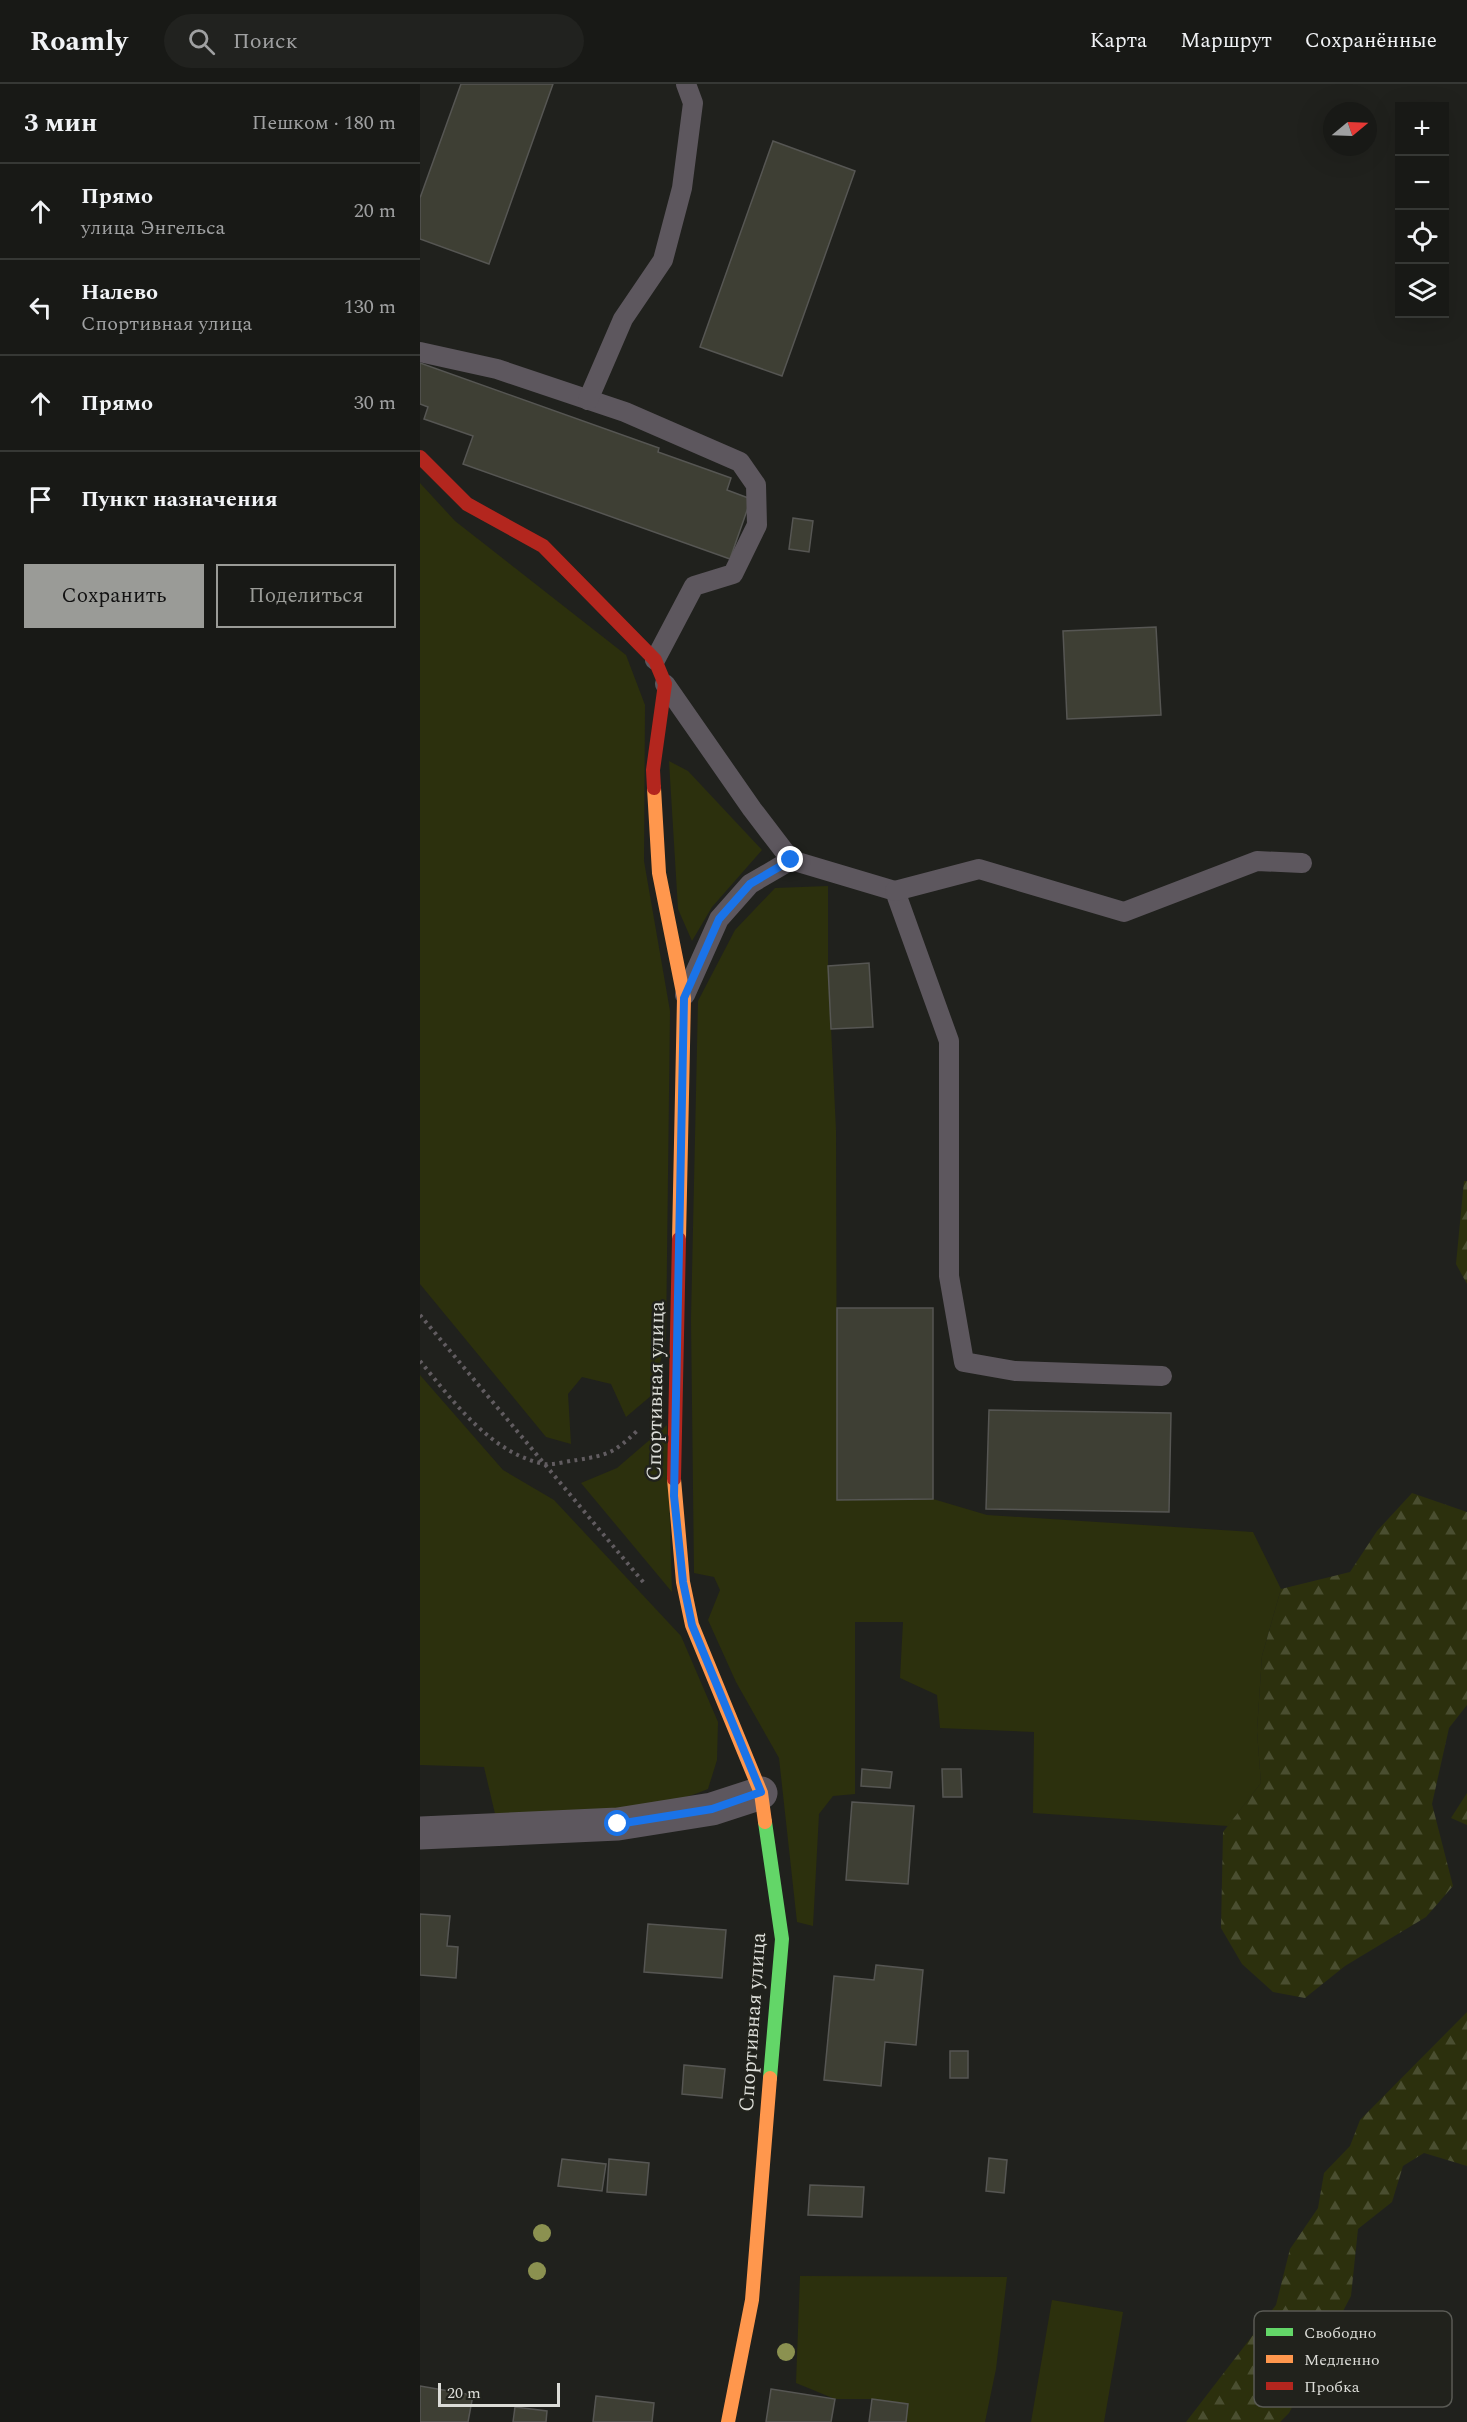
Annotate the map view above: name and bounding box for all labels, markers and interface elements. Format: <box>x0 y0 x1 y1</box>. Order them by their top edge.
search box <box>164 14 584 68</box>
text: Roamly <box>30 20 128 63</box>
icon: search <box>185 25 218 58</box>
text: Поиск <box>233 25 298 58</box>
text: Карта <box>1090 25 1147 57</box>
text: Маршрут <box>1180 25 1272 57</box>
text: Сохранённые <box>1305 25 1437 57</box>
north arrow <box>1323 102 1377 156</box>
map controls <box>1395 102 1449 318</box>
button: + <box>1395 102 1449 156</box>
text: 3 мин <box>24 103 97 143</box>
text: Пешком · 180 m <box>252 108 396 138</box>
button: − <box>1395 156 1449 210</box>
text: Прямо <box>81 180 153 213</box>
icon: ahead <box>24 195 57 228</box>
text: 20 m <box>354 196 396 226</box>
button: locate <box>1395 210 1449 264</box>
text: улица Энгельса <box>81 213 225 243</box>
button: layers <box>1395 264 1449 318</box>
text: Налево <box>81 276 158 309</box>
icon: left <box>24 291 57 324</box>
text: 130 m <box>344 292 396 322</box>
text: Спортивная улица <box>81 309 252 339</box>
icon: ahead <box>24 387 57 420</box>
text: Прямо <box>81 387 153 420</box>
text: 30 m <box>354 388 396 418</box>
icon: arrive <box>24 483 57 516</box>
text: Пункт назначения <box>81 483 278 516</box>
button: Сохранить <box>24 564 204 628</box>
button: Поделиться <box>216 564 396 628</box>
route end <box>777 846 803 872</box>
street label: Спортивная улица <box>638 1300 674 1481</box>
route start <box>604 1810 630 1836</box>
street label: Спортивная улица <box>731 1930 775 2113</box>
legend <box>1254 2311 1452 2407</box>
text: Свободно <box>1304 2321 1376 2345</box>
text: Медленно <box>1304 2348 1380 2372</box>
text: Пробка <box>1304 2375 1360 2399</box>
scale bar <box>438 2380 560 2408</box>
text: 20 m <box>447 2381 481 2405</box>

